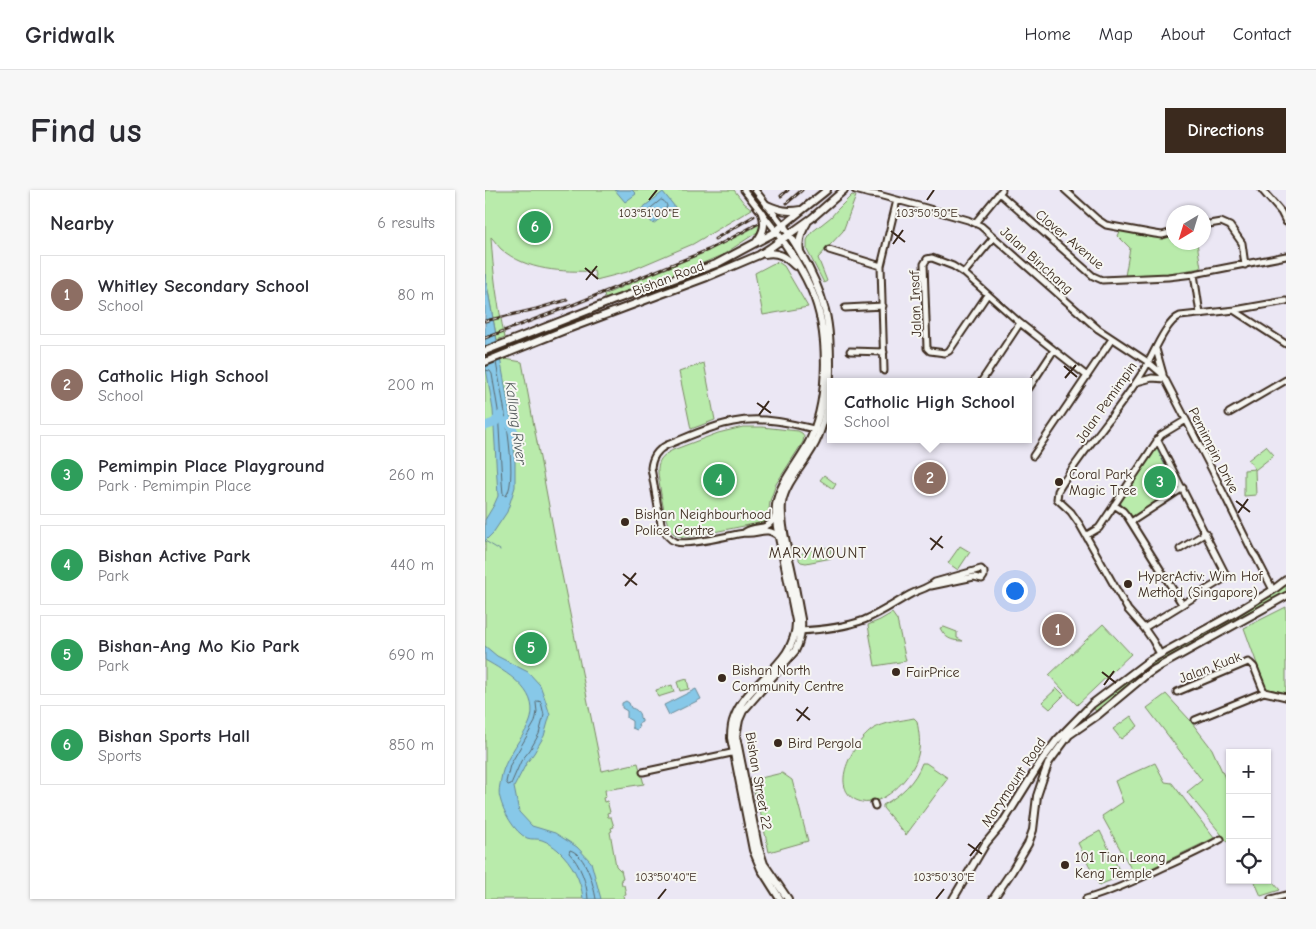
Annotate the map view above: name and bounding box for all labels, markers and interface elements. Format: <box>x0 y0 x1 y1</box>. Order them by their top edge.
text: Gridwalk <box>25 21 114 49</box>
text: Home <box>1024 24 1071 45</box>
text: Map <box>1099 24 1133 45</box>
text: About <box>1161 24 1205 45</box>
text: Contact <box>1233 24 1291 45</box>
button: Directions <box>1165 108 1286 153</box>
text: Find us <box>30 110 142 151</box>
north arrow <box>1166 205 1211 250</box>
text: 103°51'00"E <box>619 206 679 220</box>
text: 103°50'50"E <box>896 206 958 220</box>
street label: Clover Avenue <box>1032 206 1107 273</box>
pin: 6 <box>519 208 551 246</box>
text: Nearby <box>50 211 114 235</box>
text: 6 results <box>377 214 435 232</box>
street label: Jalan Binchang <box>997 223 1077 298</box>
street label: Bishan Road <box>630 257 706 300</box>
street label: Jalan Insaf <box>906 269 925 338</box>
text: Whitley Secondary School <box>98 275 309 297</box>
text: 1 <box>64 286 70 304</box>
text: 80 m <box>397 286 434 304</box>
text: School <box>98 297 144 315</box>
street label: Jalan Pemimpin <box>1072 358 1141 446</box>
text: Catholic High School <box>98 365 269 387</box>
text: 2 <box>63 376 71 394</box>
text: 200 m <box>388 376 434 394</box>
popup <box>827 378 1032 443</box>
water label: Kallang River <box>501 380 531 467</box>
text: School <box>98 387 144 405</box>
text: Catholic High School <box>844 391 1015 413</box>
street label: Pemimpin Drive <box>1185 405 1242 496</box>
text: School <box>844 413 890 431</box>
text: Pemimpin Place Playground <box>98 455 325 477</box>
pin: 2 <box>914 459 946 497</box>
pin: 4 <box>703 461 735 499</box>
pin: 3 <box>1144 463 1176 501</box>
text: 3 <box>63 466 71 484</box>
text: 260 m <box>389 466 434 484</box>
place label: Coral Park Magic Tree <box>1069 466 1137 499</box>
marker: Coral Park Magic Tree <box>1053 476 1065 488</box>
text: Park · Pemimpin Place <box>98 477 251 495</box>
place label: Bishan Neighbourhood Police Centre <box>635 506 772 539</box>
marker: Bishan Neighbourhood Police Centre <box>619 516 631 528</box>
district label: MARYMOUNT <box>769 544 867 562</box>
text: Bishan Active Park <box>98 545 250 567</box>
text: 4 <box>63 556 71 574</box>
text: 440 m <box>390 556 434 574</box>
text: Park <box>98 567 129 585</box>
place label: HyperActiv: Wim Hof Method (Singapore) <box>1138 568 1264 601</box>
your location <box>1002 578 1028 604</box>
marker: HyperActiv: Wim Hof Method (Singapore) <box>1122 578 1134 590</box>
pin: 1 <box>1042 611 1074 649</box>
pin: 5 <box>515 629 547 667</box>
text: Bishan-Ang Mo Kio Park <box>98 635 299 657</box>
text: 5 <box>63 646 71 664</box>
text: 690 m <box>389 646 434 664</box>
street label: Jalan Kuak <box>1177 648 1244 687</box>
text: Park <box>98 657 129 675</box>
place label: Bishan North Community Centre <box>732 662 844 695</box>
place label: FairPrice <box>906 664 960 681</box>
marker: FairPrice <box>890 666 902 678</box>
marker: Bishan North Community Centre <box>716 672 728 684</box>
text: Bishan Sports Hall <box>98 725 250 747</box>
street label: Bishan Street 22 <box>742 731 775 831</box>
place label: Bird Pergola <box>788 735 862 752</box>
street label: Marymount Road <box>977 735 1049 830</box>
text: 6 <box>63 736 71 754</box>
text: 850 m <box>389 736 434 754</box>
marker: Bird Pergola <box>772 737 784 749</box>
text: Sports <box>98 747 141 765</box>
map controls <box>1226 749 1271 884</box>
button: + <box>1226 749 1271 794</box>
button: − <box>1226 794 1271 839</box>
button: locate <box>1226 839 1271 884</box>
place label: 101 Tian Leong Keng Temple <box>1075 849 1166 882</box>
marker: 101 Tian Leong Keng Temple <box>1059 859 1071 871</box>
text: 103°50'40"E <box>636 870 696 884</box>
text: 103°50'30"E <box>913 870 975 884</box>

